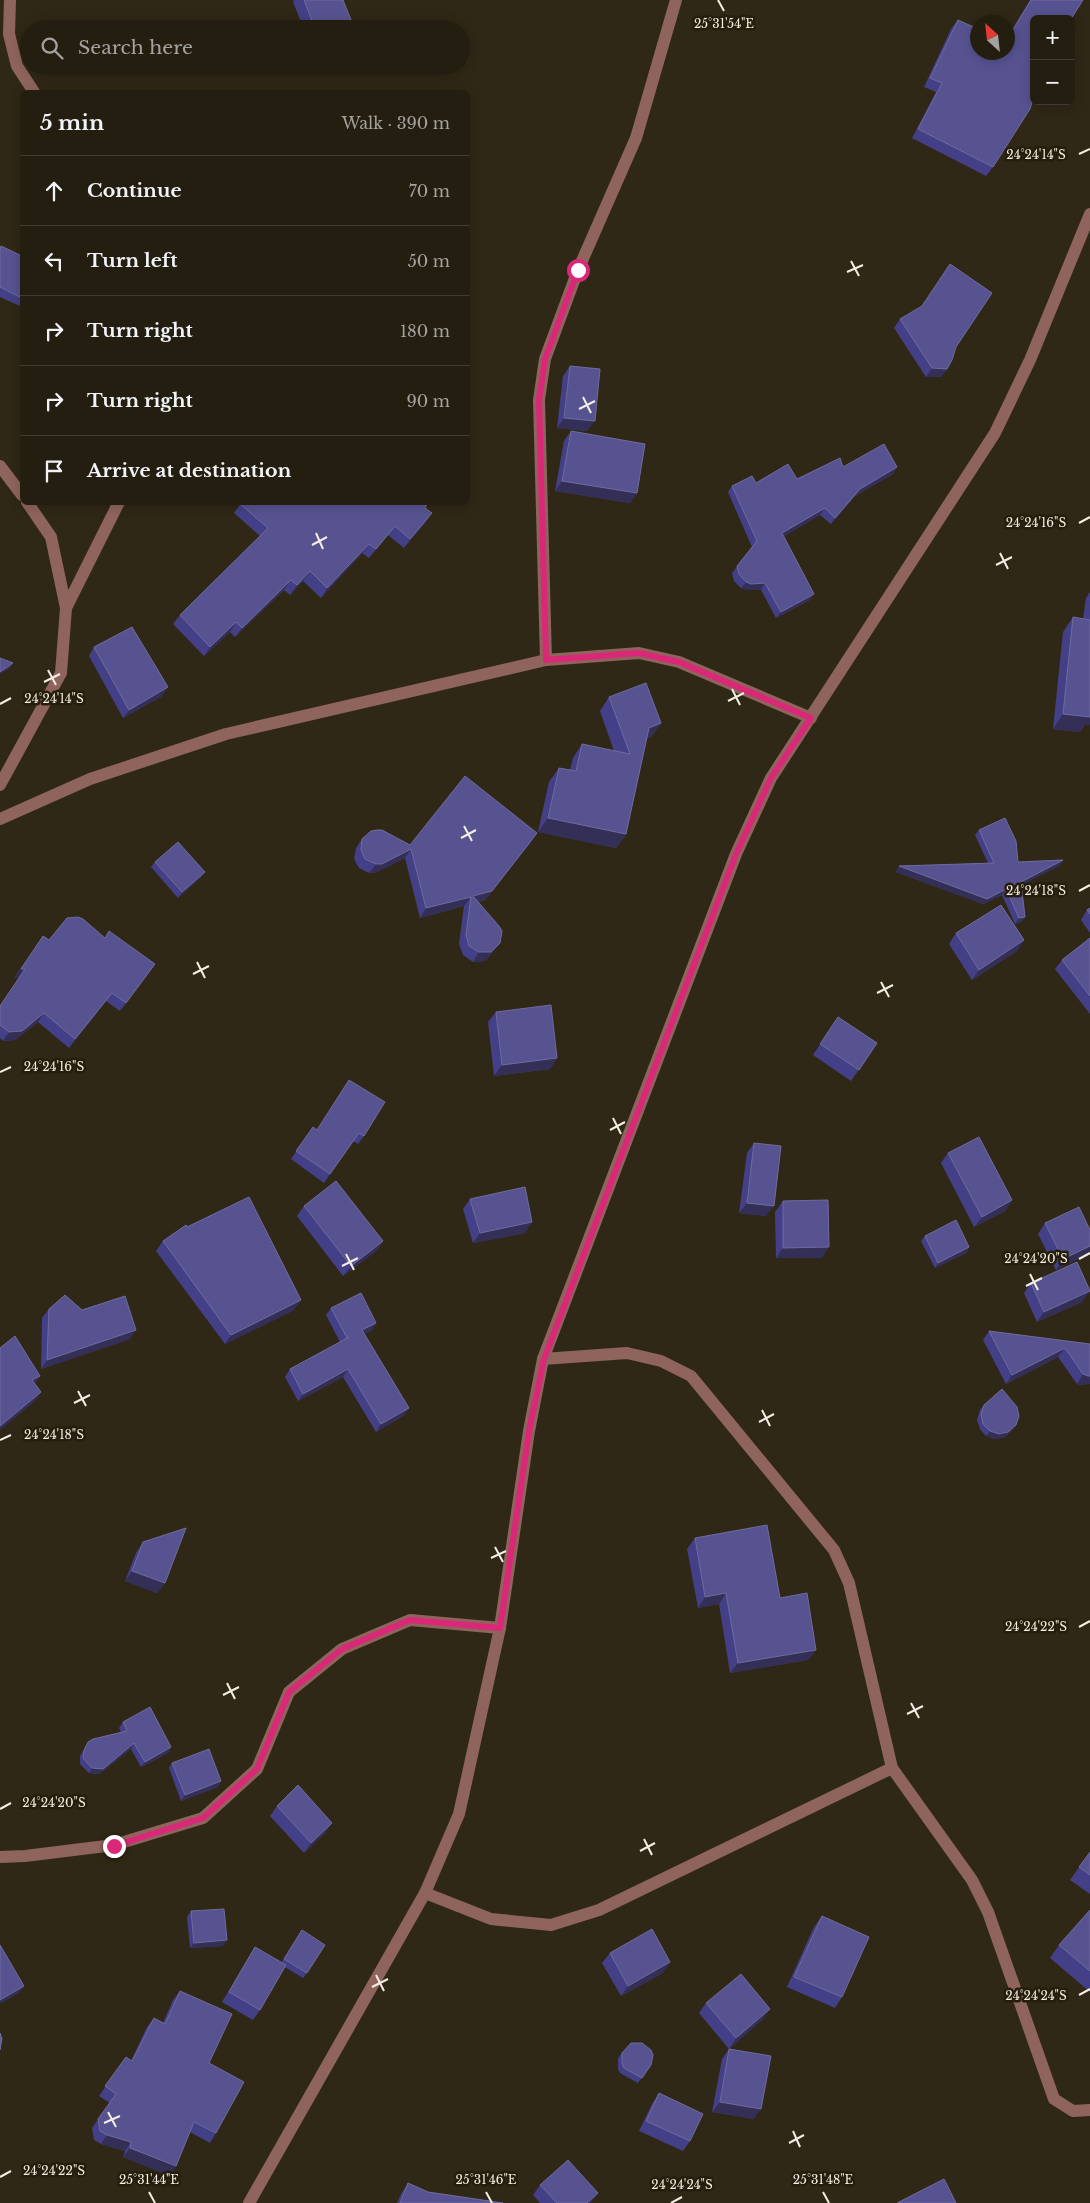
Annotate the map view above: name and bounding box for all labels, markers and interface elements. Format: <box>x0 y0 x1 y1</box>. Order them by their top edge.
north arrow <box>970 15 1015 60</box>
map controls <box>1030 15 1075 105</box>
button: + <box>1030 15 1075 60</box>
text: 25°31'54"E <box>694 16 754 31</box>
search box <box>20 20 470 75</box>
icon: search <box>38 34 66 62</box>
text: Search here <box>78 36 193 59</box>
button: − <box>1030 60 1075 105</box>
text: 5 min <box>40 110 104 136</box>
text: Walk · 390 m <box>342 113 450 133</box>
text: 24°24'14"S <box>1006 147 1066 162</box>
icon: ahead <box>40 177 68 205</box>
text: Continue <box>87 179 182 202</box>
text: 70 m <box>409 181 450 201</box>
icon: left <box>40 247 68 275</box>
text: Turn left <box>87 249 178 272</box>
text: 50 m <box>408 251 450 271</box>
route start <box>567 259 590 282</box>
icon: right <box>40 317 68 345</box>
text: Turn right <box>87 319 193 342</box>
text: 180 m <box>400 321 450 341</box>
icon: right <box>40 387 68 415</box>
text: Turn right <box>87 389 193 412</box>
text: 90 m <box>407 391 450 411</box>
icon: arrive <box>40 457 68 485</box>
text: Arrive at destination <box>87 459 291 482</box>
text: 24°24'16"S <box>1006 515 1066 530</box>
text: 24°24'14"S <box>24 691 84 706</box>
text: 24°24'18"S <box>1006 883 1066 898</box>
text: 24°24'16"S <box>24 1059 84 1074</box>
text: 24°24'20"S <box>1004 1251 1068 1266</box>
text: 24°24'18"S <box>24 1427 84 1442</box>
text: 24°24'22"S <box>1005 1619 1067 1634</box>
text: 24°24'20"S <box>22 1795 86 1810</box>
route end <box>103 1835 126 1858</box>
text: 24°24'24"S <box>1005 1988 1067 2003</box>
text: 24°24'22"S <box>23 2163 85 2178</box>
text: 25°31'44"E <box>119 2172 179 2187</box>
text: 25°31'46"E <box>455 2172 517 2187</box>
text: 25°31'48"E <box>793 2172 854 2187</box>
text: 24°24'24"S <box>651 2177 713 2192</box>

